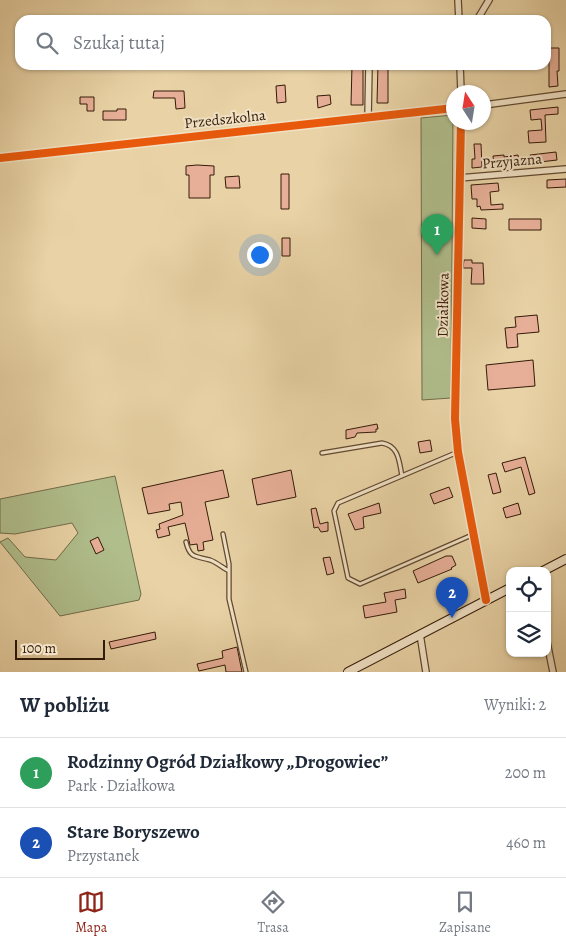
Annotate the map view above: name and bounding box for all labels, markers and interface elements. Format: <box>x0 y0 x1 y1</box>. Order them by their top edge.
search box <box>15 15 551 70</box>
icon: search <box>33 29 61 57</box>
text: Szukaj tutaj <box>73 30 165 56</box>
north arrow <box>446 85 491 130</box>
street label: Przedszkolna <box>183 105 267 133</box>
street label: Przyjazna <box>481 148 543 174</box>
pin: 1 <box>421 214 453 255</box>
your location <box>247 242 273 268</box>
street label: Działkowa <box>432 273 454 337</box>
map controls <box>506 567 551 657</box>
button: locate <box>506 567 551 612</box>
pin: 2 <box>436 577 468 618</box>
button: layers <box>506 612 551 657</box>
scale bar <box>15 637 105 660</box>
text: 100 m <box>22 639 56 658</box>
text: W pobliżu <box>20 691 109 719</box>
text: Wyniki: 2 <box>484 694 546 716</box>
text: Rodzinny Ogród Działkowy „Drogowiec” <box>67 749 388 775</box>
text: 1 <box>33 762 39 784</box>
text: 200 m <box>505 762 546 784</box>
text: Park · Działkowa <box>67 775 175 797</box>
text: Stare Boryszewo <box>67 819 200 845</box>
text: 2 <box>32 832 40 854</box>
text: 460 m <box>506 832 546 854</box>
text: Przystanek <box>67 845 139 867</box>
tab: Mapa <box>75 888 107 937</box>
tab: Trasa <box>258 888 289 937</box>
tab: Zapisane <box>439 888 491 937</box>

